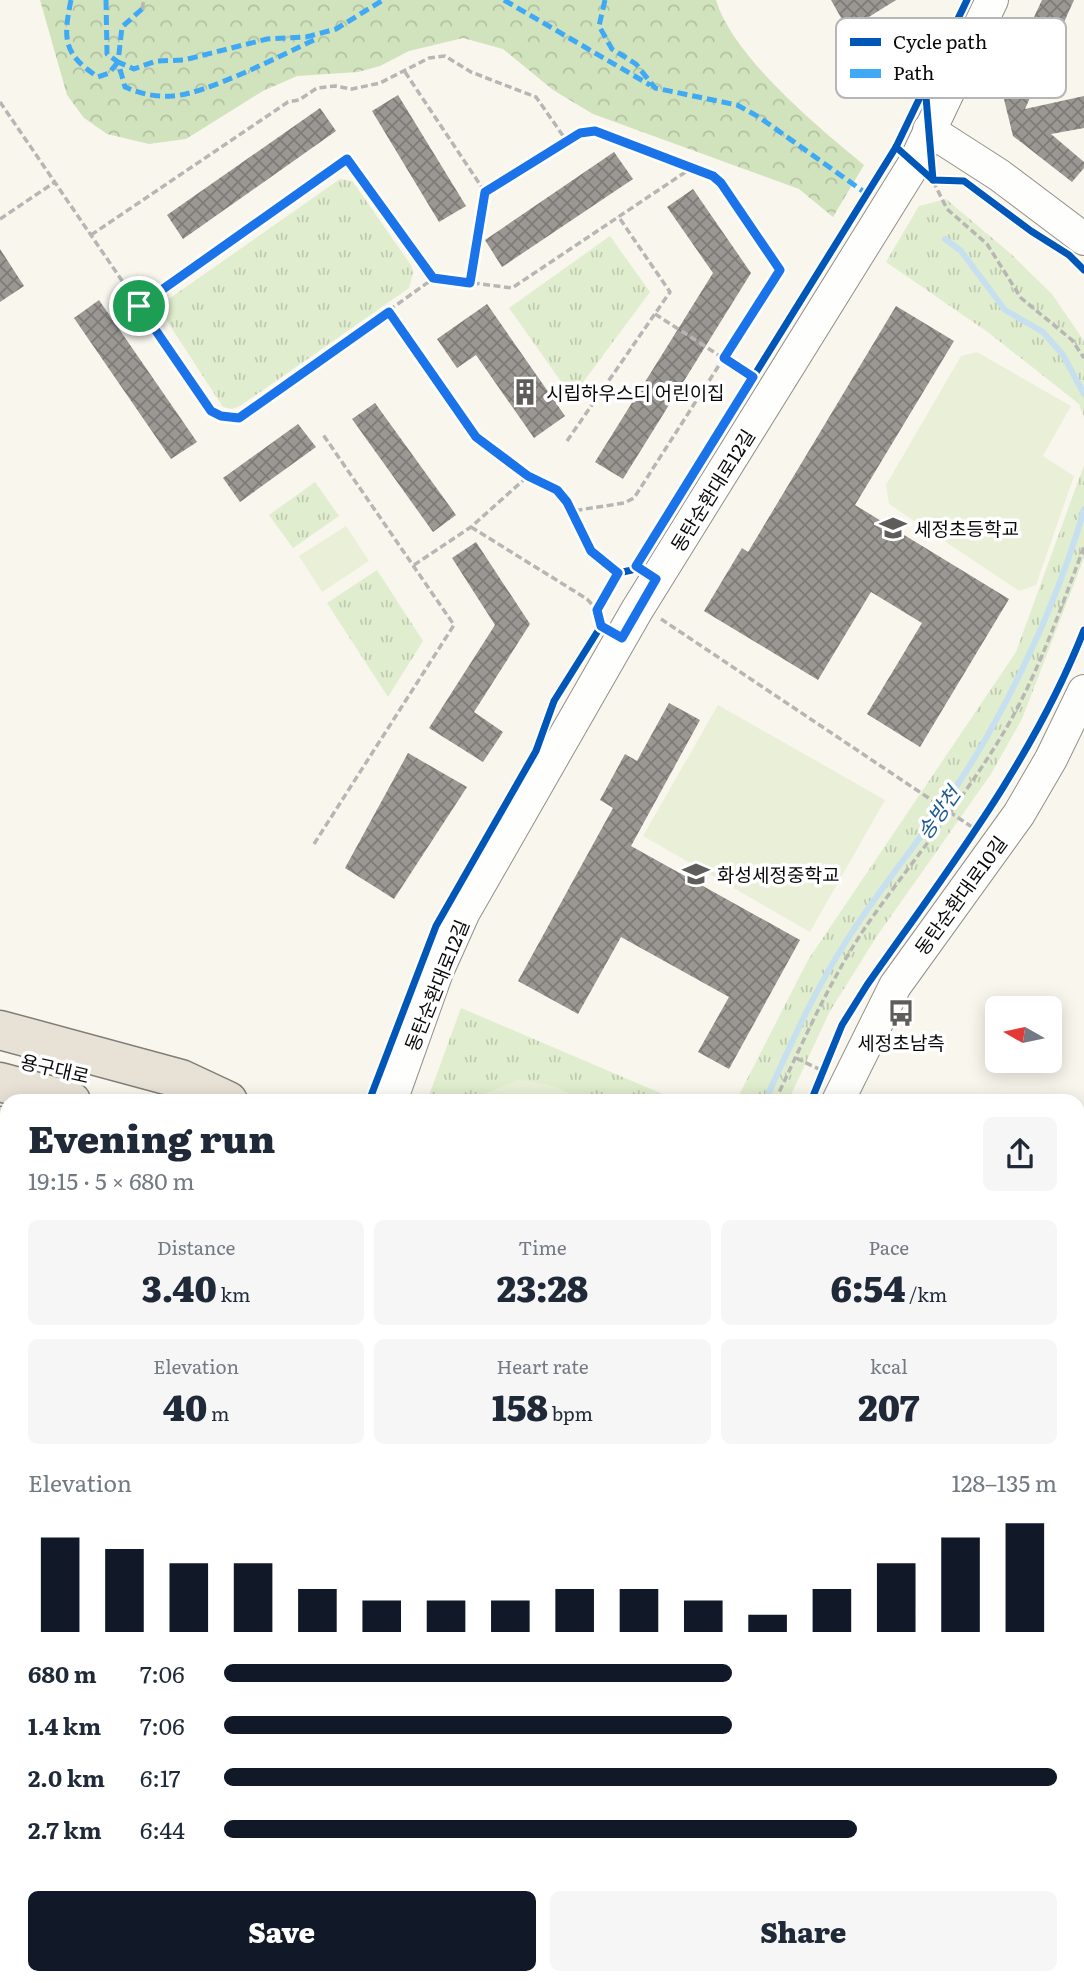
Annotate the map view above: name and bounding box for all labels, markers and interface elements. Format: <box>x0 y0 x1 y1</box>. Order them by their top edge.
legend <box>836 18 1066 98</box>
text: Cycle path <box>893 27 987 55</box>
text: Path <box>893 58 934 86</box>
pin <box>109 276 169 336</box>
icon: arrive <box>120 287 158 325</box>
building icon: 시립하우스디 어린이집 <box>510 377 540 407</box>
place label: 시립하우스디 어린이집 <box>546 378 725 406</box>
street label: 동탄순환대로12길 <box>663 423 761 557</box>
school or university icon: 세정초등학교 <box>878 513 908 543</box>
place label: 세정초등학교 <box>914 514 1019 542</box>
water label: 송방천 <box>908 777 968 845</box>
street label: 동탄순환대로10길 <box>907 830 1013 960</box>
school or university icon: 화성세정중학교 <box>681 859 711 889</box>
place label: 화성세정중학교 <box>717 860 839 888</box>
street label: 동탄순환대로12길 <box>397 915 475 1055</box>
north arrow <box>985 996 1062 1073</box>
map controls <box>985 996 1062 1073</box>
bus stop icon: 세정초남측 <box>886 998 916 1028</box>
place label: 세정초남측 <box>857 1028 945 1056</box>
street label: 용구대로 <box>18 1046 92 1090</box>
text: Evening run <box>28 1108 275 1165</box>
button: share <box>983 1117 1057 1191</box>
text: 19:15 · 5 × 680 m <box>28 1163 194 1197</box>
text: Distance <box>157 1233 235 1261</box>
text: Time <box>518 1233 567 1261</box>
text: Pace <box>868 1233 909 1261</box>
text: 3.40 <box>142 1261 217 1313</box>
text: 23:28 <box>497 1261 588 1313</box>
text: 6:54 <box>831 1261 905 1313</box>
text: km <box>217 1280 250 1308</box>
text: /km <box>905 1280 947 1308</box>
text: Elevation <box>153 1352 239 1380</box>
text: Heart rate <box>496 1352 589 1380</box>
text: kcal <box>870 1352 908 1380</box>
text: 40 <box>163 1380 207 1432</box>
text: 158 <box>492 1380 548 1432</box>
text: 207 <box>858 1380 919 1432</box>
text: m <box>207 1399 230 1427</box>
text: bpm <box>548 1399 593 1427</box>
text: Elevation <box>28 1465 132 1499</box>
text: 128–135 m <box>951 1465 1057 1499</box>
text: 680 m <box>28 1656 97 1690</box>
text: 7:06 <box>140 1656 185 1690</box>
text: 1.4 km <box>28 1708 101 1742</box>
text: 7:06 <box>140 1708 185 1742</box>
text: 2.0 km <box>28 1760 105 1794</box>
text: 6:17 <box>140 1760 180 1794</box>
text: 2.7 km <box>28 1812 102 1846</box>
text: 6:44 <box>140 1812 185 1846</box>
button: Save <box>28 1891 536 1971</box>
button: Share <box>550 1891 1057 1971</box>

